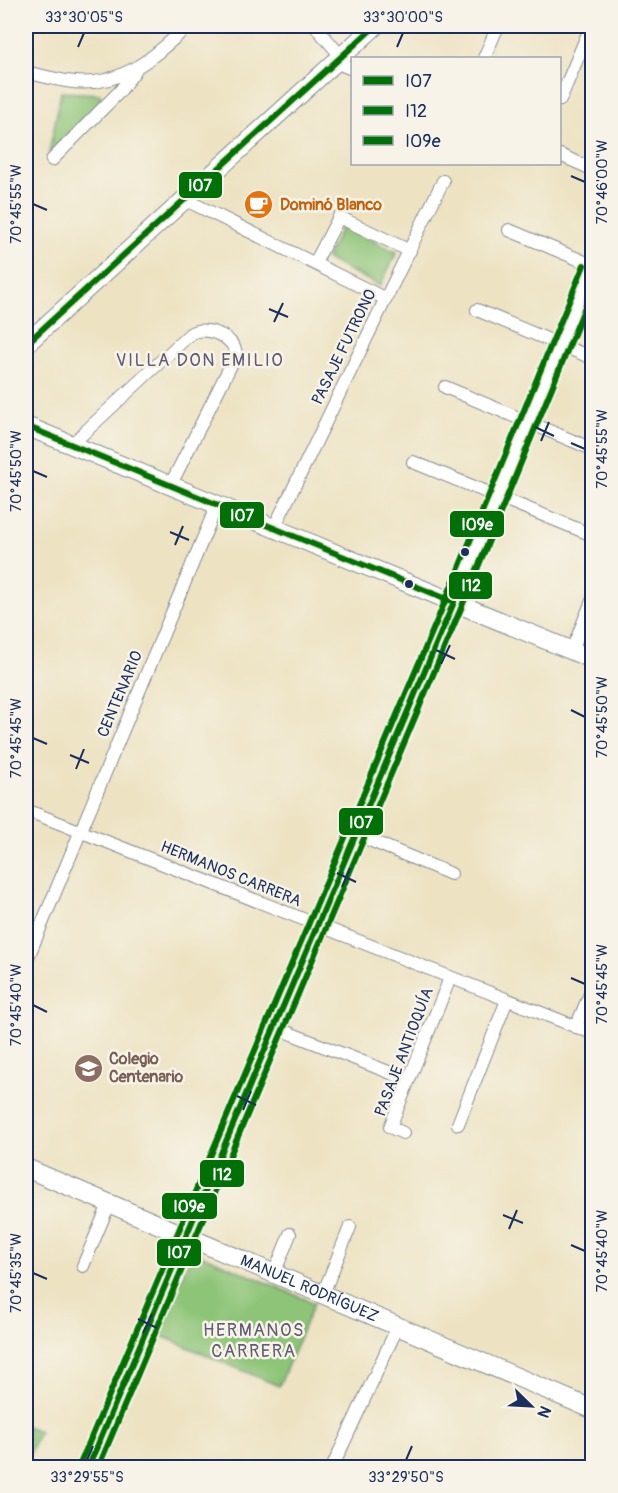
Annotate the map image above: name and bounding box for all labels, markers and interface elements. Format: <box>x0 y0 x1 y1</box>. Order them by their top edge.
text: 33°30'05"S <box>45 8 123 27</box>
text: 33°30'00"S <box>363 8 443 27</box>
legend <box>351 57 561 165</box>
text: I07 <box>405 70 432 93</box>
text: I12 <box>405 100 427 123</box>
text: I09e <box>405 130 441 153</box>
text: 70°46'00"W <box>593 140 612 224</box>
text: 70°45'55"W <box>7 164 26 244</box>
line badge: I07 <box>178 171 223 199</box>
text: I07 <box>188 176 212 196</box>
cafe icon: Dominó Blanco <box>243 189 275 221</box>
place label: Dominó Blanco <box>280 195 382 215</box>
street label: PASAJE FUTRONO <box>307 286 381 408</box>
district label: VILLA DON EMILIO <box>116 349 284 372</box>
text: 70°45'55"W <box>593 409 612 489</box>
text: 70°45'50"W <box>7 430 26 512</box>
line badge: I07 <box>219 501 265 529</box>
text: I07 <box>230 506 254 526</box>
line badge: I09e <box>449 510 505 538</box>
text: I09e <box>461 515 494 535</box>
unlabelled marker <box>459 546 471 558</box>
line badge: I12 <box>448 571 493 600</box>
text: I12 <box>461 576 481 596</box>
unlabelled marker <box>403 578 415 590</box>
street label: CENTENARIO <box>93 648 147 740</box>
text: 70°45'50"W <box>593 676 612 758</box>
text: 70°45'45"W <box>7 698 26 778</box>
line badge: I07 <box>338 807 384 836</box>
text: I07 <box>349 813 373 833</box>
street label: HERMANOS CARRERA <box>158 837 304 911</box>
text: 70°45'45"W <box>593 944 612 1024</box>
text: 70°45'40"W <box>7 964 26 1046</box>
street label: PASAJE ANTIOQUÍA <box>370 985 438 1119</box>
place label: Colegio Centenario <box>109 1049 183 1087</box>
school or university icon: Colegio Centenario <box>72 1052 104 1084</box>
line badge: I12 <box>199 1159 245 1188</box>
text: I12 <box>212 1165 232 1185</box>
line badge: I09e <box>161 1192 218 1220</box>
text: I09e <box>173 1197 206 1217</box>
text: 70°45'40"W <box>593 1210 612 1292</box>
text: 70°45'35"W <box>7 1233 26 1313</box>
line badge: I07 <box>156 1238 202 1267</box>
text: I07 <box>167 1243 191 1263</box>
street label: MANUEL RODRÍGUEZ <box>237 1250 381 1327</box>
district label: HERMANOS CARRERA <box>203 1319 305 1363</box>
north arrow <box>501 1376 561 1436</box>
text: N <box>532 1403 555 1421</box>
text: 33°29'55"S <box>50 1468 124 1487</box>
text: 33°29'50"S <box>368 1468 444 1487</box>

